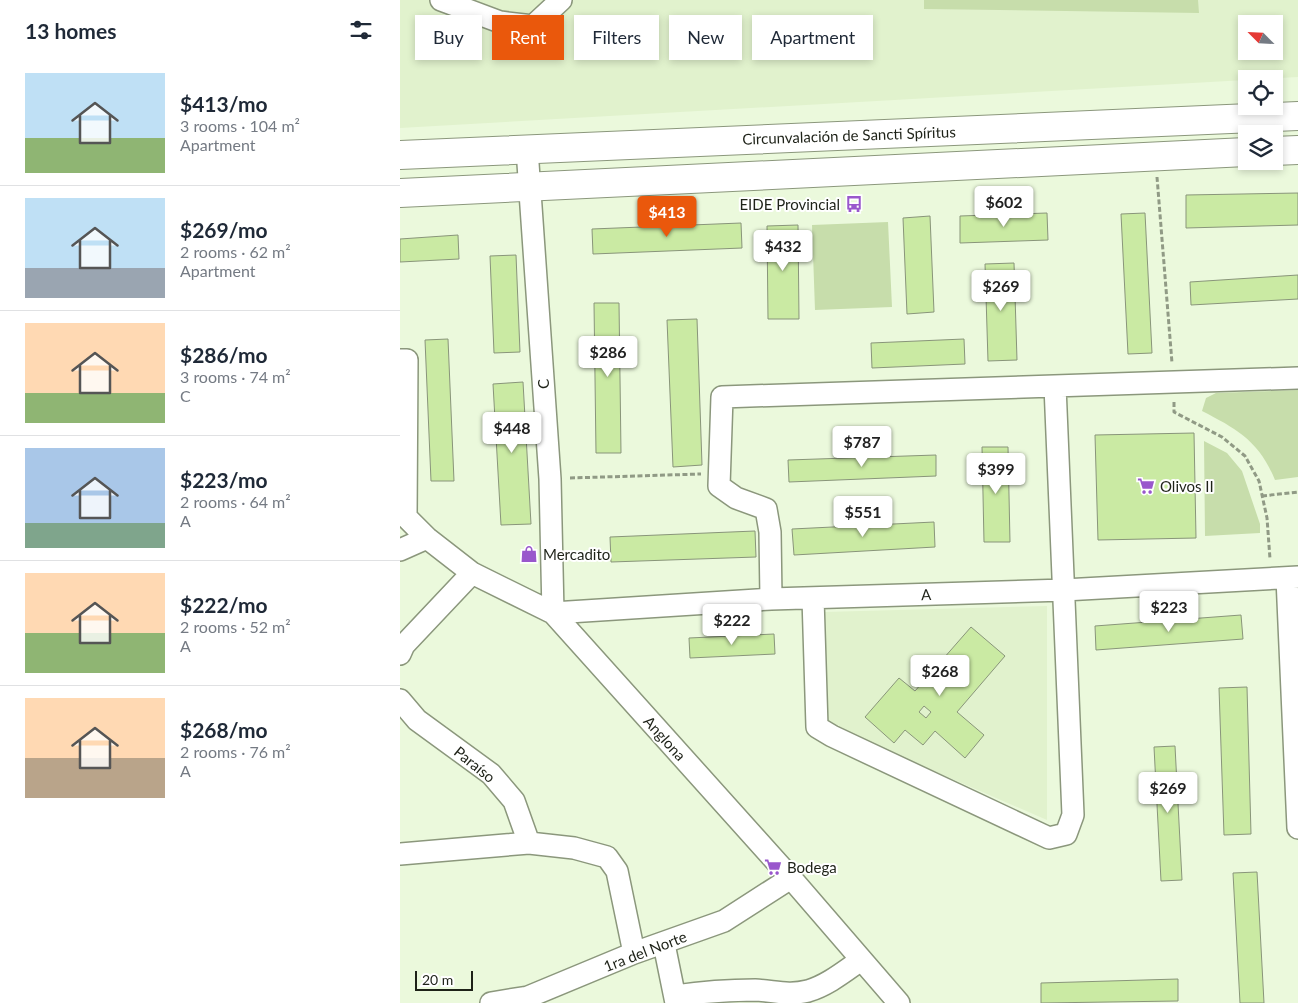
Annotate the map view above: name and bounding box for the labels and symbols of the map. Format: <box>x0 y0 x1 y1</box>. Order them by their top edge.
north arrow <box>1238 15 1282 60</box>
street label: Circunvalación de Sancti Spíritus <box>742 122 956 148</box>
pin: $602 <box>974 186 1034 228</box>
bus stop icon: EIDE Provincial <box>844 194 864 214</box>
place label: EIDE Provincial <box>739 195 840 213</box>
pin: $413 <box>637 196 697 238</box>
pin: $432 <box>753 230 813 272</box>
pin: $269 <box>971 270 1031 312</box>
pin: $286 <box>578 336 638 378</box>
street label: C <box>534 378 552 390</box>
pin: $448 <box>482 412 542 454</box>
pin: $787 <box>832 426 892 468</box>
pin: $399 <box>966 452 1026 495</box>
supermarket icon: Olivos II <box>1136 476 1156 496</box>
place label: Olivos II <box>1160 477 1214 495</box>
pin: $551 <box>833 496 893 538</box>
shop icon: Mercadito <box>519 544 539 564</box>
place label: Mercadito <box>543 545 610 563</box>
street label: A <box>921 585 932 603</box>
pin: $223 <box>1139 590 1199 633</box>
pin: $222 <box>702 604 762 646</box>
pin: $268 <box>910 654 970 697</box>
street label: Anglona <box>640 712 690 764</box>
street label: Paraíso <box>451 742 499 786</box>
pin: $269 <box>1138 772 1198 814</box>
supermarket icon: Bodega <box>763 857 783 877</box>
place label: Bodega <box>787 858 837 876</box>
street label: 1ra del Norte <box>601 927 689 975</box>
scale bar <box>415 968 472 991</box>

